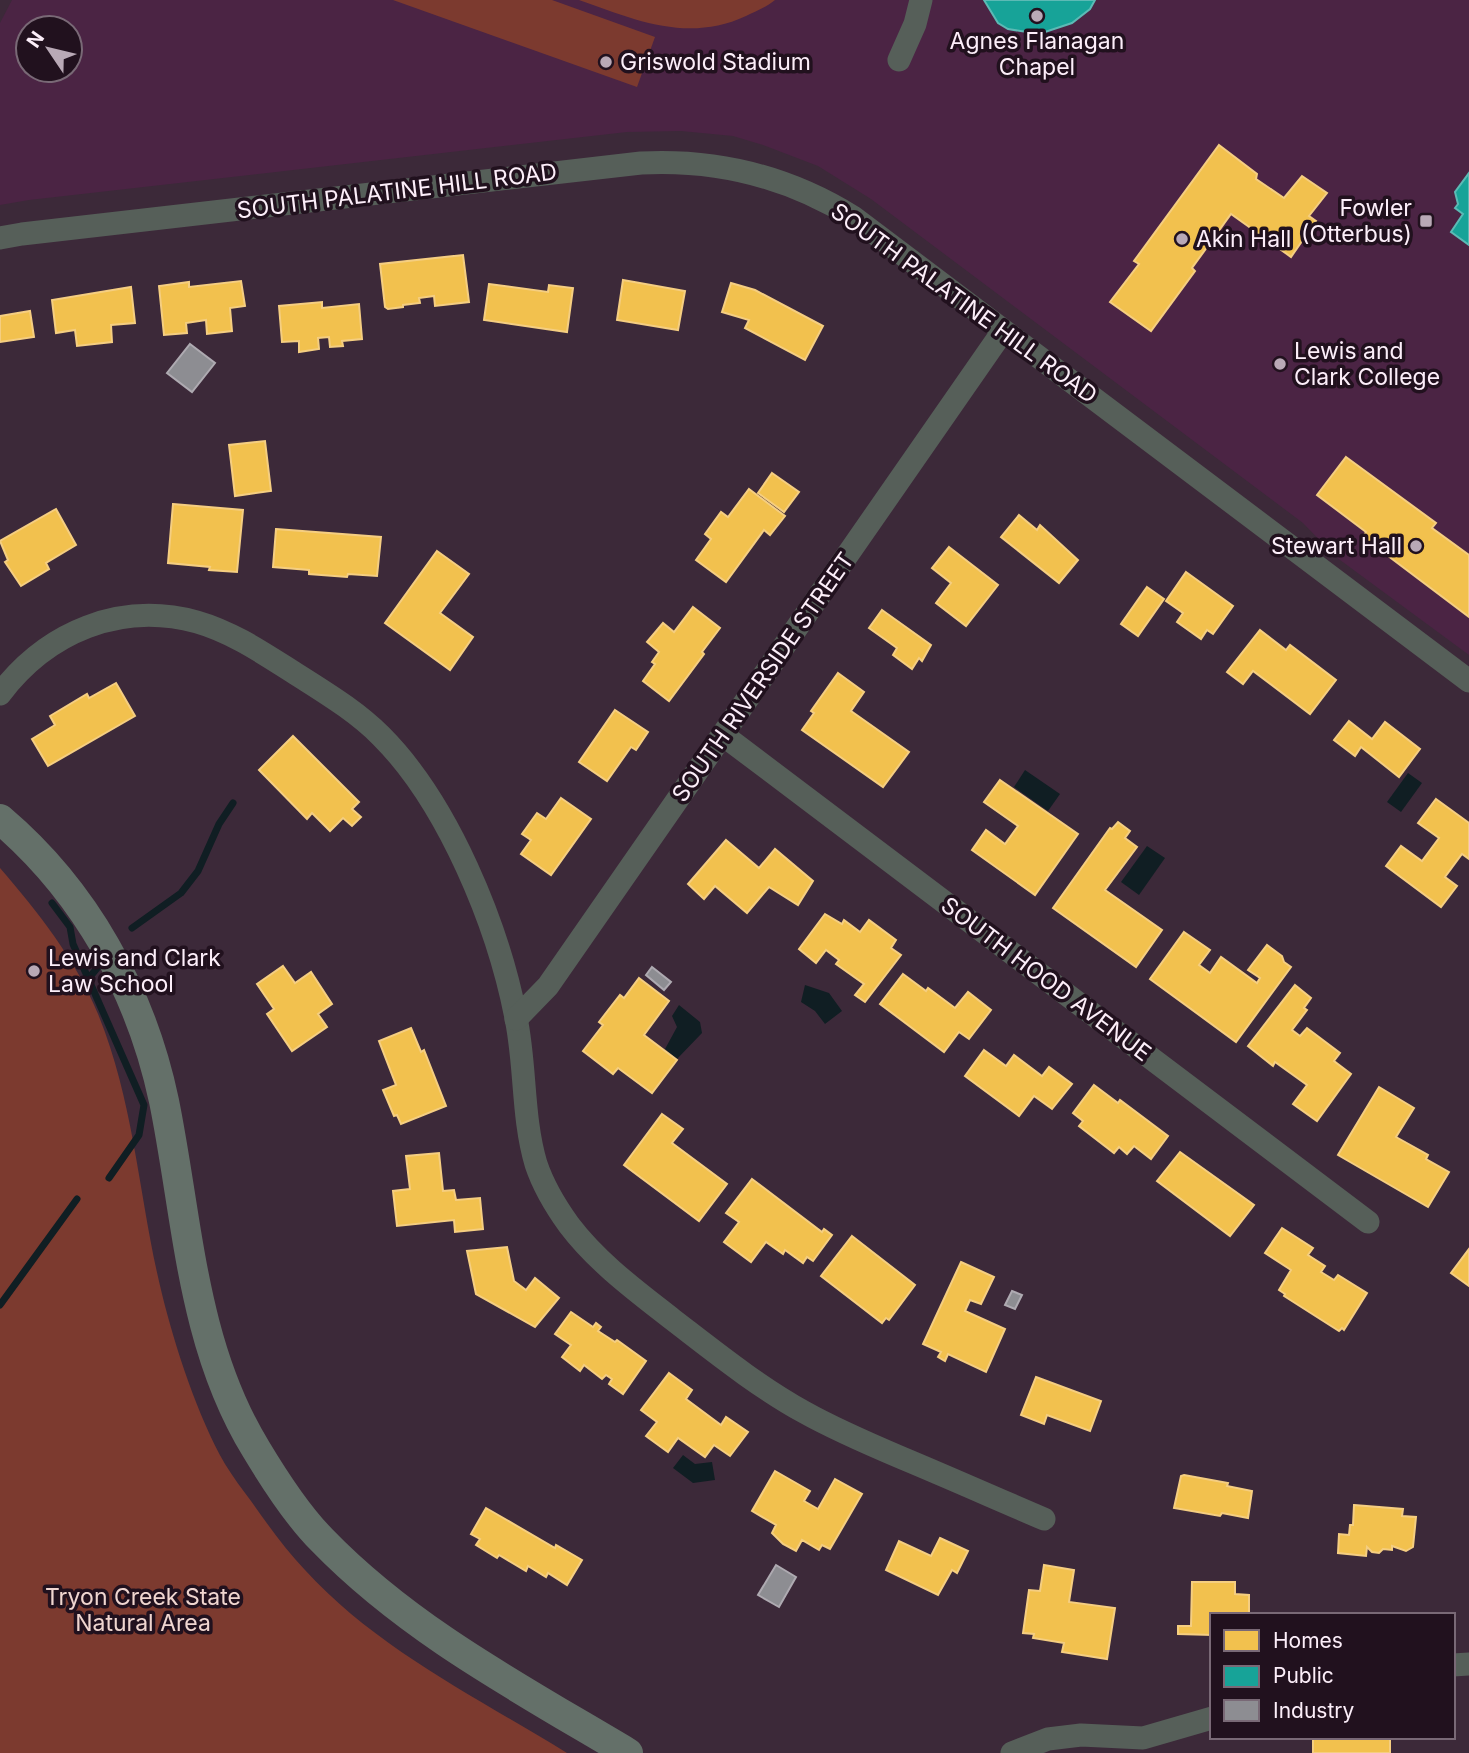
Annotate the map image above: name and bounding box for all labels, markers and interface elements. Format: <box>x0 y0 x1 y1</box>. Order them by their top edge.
marker: Agnes Flanagan Chapel <box>1029 8 1045 24</box>
north arrow <box>14 14 84 84</box>
text: N <box>22 27 49 52</box>
place label: Agnes Flanagan Chapel <box>950 27 1124 81</box>
place label: Griswold Stadium <box>620 48 811 76</box>
marker: Griswold Stadium <box>598 54 614 70</box>
street label: SOUTH PALATINE HILL ROAD <box>235 157 559 225</box>
place label: Fowler (Otterbus) <box>1301 194 1412 248</box>
street label: SOUTH PALATINE HILL ROAD <box>825 197 1103 409</box>
marker: Fowler (Otterbus) <box>1418 213 1434 229</box>
place label: Akin Hall <box>1196 225 1291 253</box>
marker: Akin Hall <box>1174 231 1190 247</box>
place label: Lewis and Clark College <box>1294 337 1440 391</box>
marker: Lewis and Clark College <box>1272 356 1288 372</box>
place label: Stewart Hall <box>1271 532 1402 560</box>
marker: Stewart Hall <box>1408 538 1424 554</box>
street label: SOUTH RIVERSIDE STREET <box>666 547 860 807</box>
street label: SOUTH HOOD AVENUE <box>936 891 1156 1067</box>
place label: Lewis and Clark Law School <box>48 944 221 998</box>
marker: Lewis and Clark Law School <box>26 963 42 979</box>
park label: Tryon Creek State Natural Area <box>45 1583 241 1637</box>
legend <box>1210 1613 1455 1739</box>
text: Homes <box>1273 1628 1343 1653</box>
text: Public <box>1273 1663 1334 1688</box>
text: Industry <box>1273 1698 1355 1723</box>

